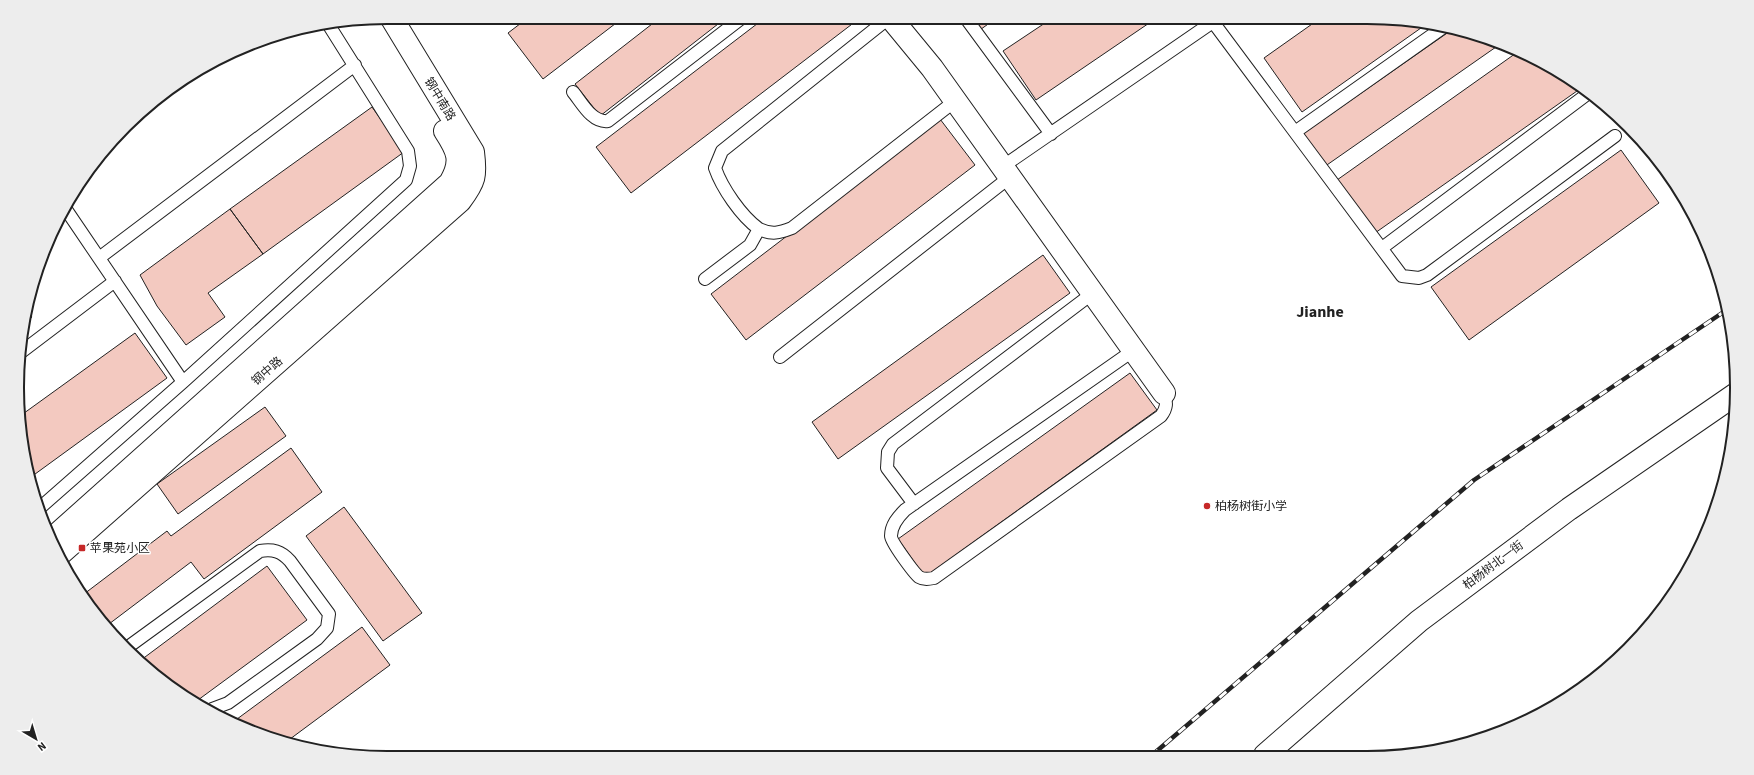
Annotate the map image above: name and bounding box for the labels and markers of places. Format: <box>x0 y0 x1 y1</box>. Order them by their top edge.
place label: 柏杨树街小学 <box>1215 498 1287 515</box>
marker: 柏杨树街小学 <box>1202 501 1212 511</box>
place label: 苹果苑小区 <box>90 540 150 557</box>
marker: 苹果苑小区 <box>77 543 87 553</box>

